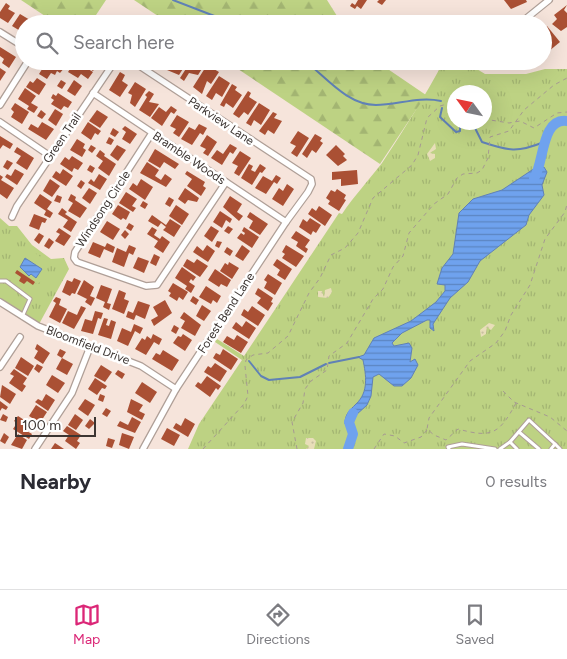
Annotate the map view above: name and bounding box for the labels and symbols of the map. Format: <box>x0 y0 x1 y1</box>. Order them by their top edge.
north arrow <box>447 85 492 130</box>
street label: Parkview Lane <box>185 94 257 148</box>
street label: Green Trail <box>40 110 84 166</box>
street label: Bramble Woods <box>150 129 228 188</box>
street label: Windsong Circle <box>73 168 133 250</box>
street label: Forest Bend Lane <box>195 270 258 356</box>
street label: Bloomfield Drive <box>44 323 132 368</box>
scale bar <box>15 414 96 437</box>

